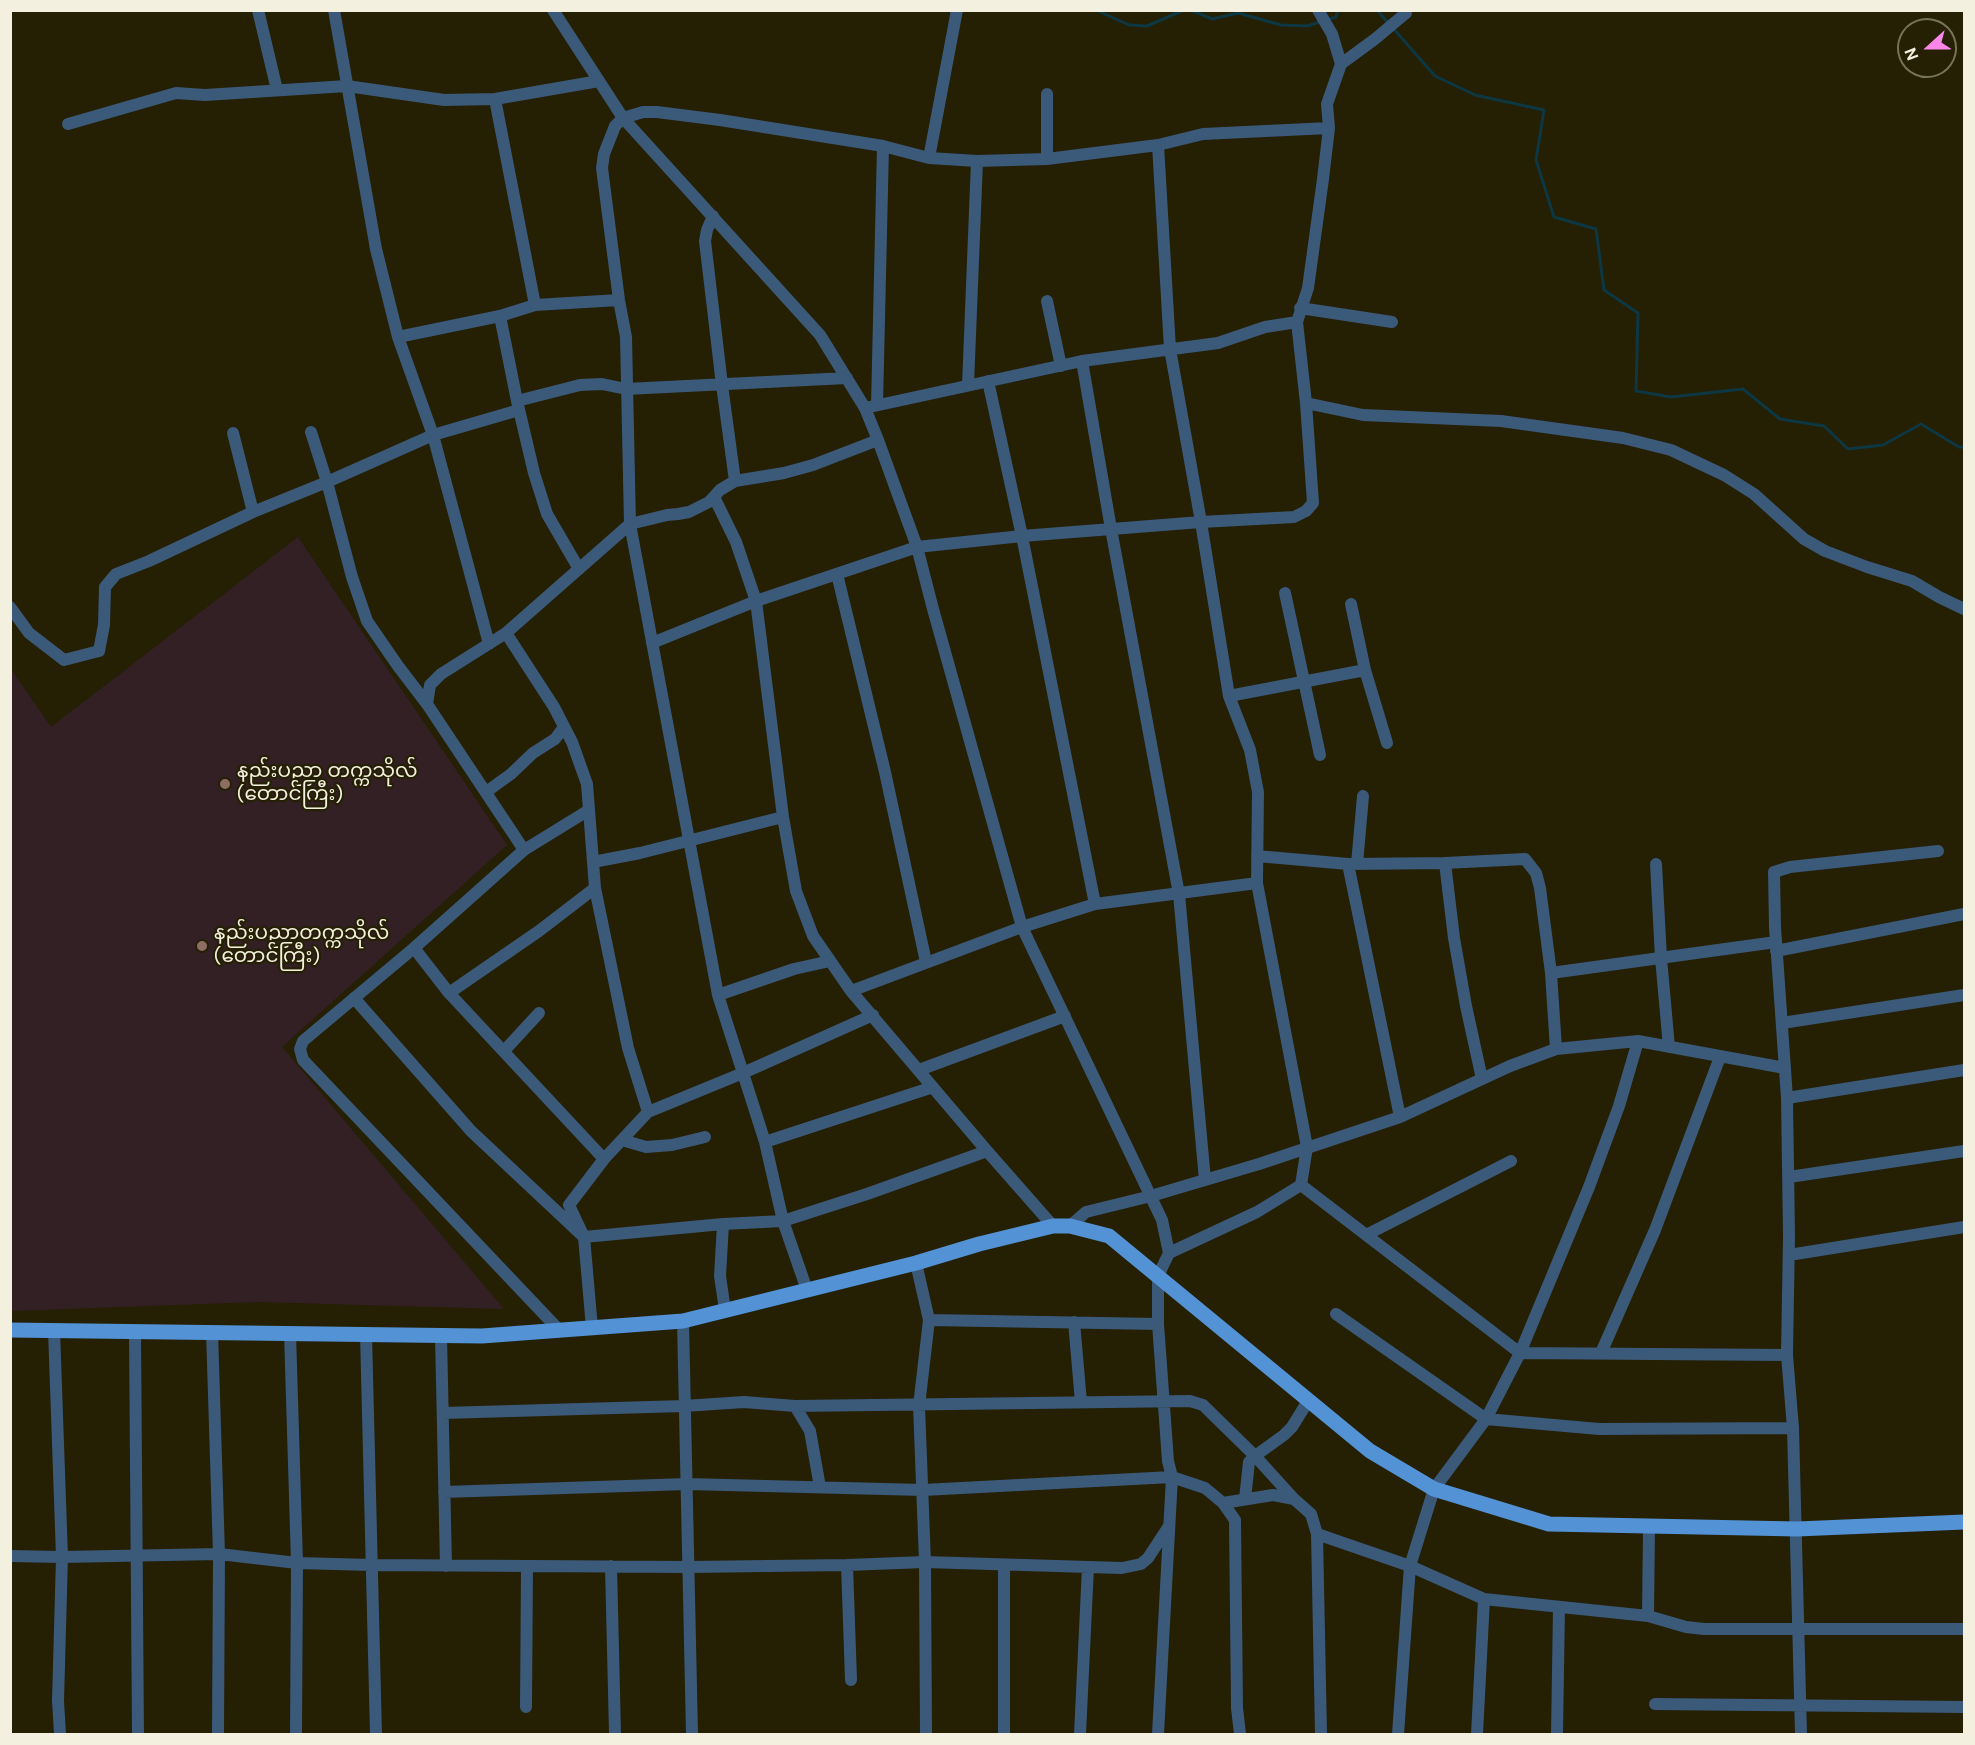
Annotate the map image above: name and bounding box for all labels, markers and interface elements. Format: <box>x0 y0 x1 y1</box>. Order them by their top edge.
north arrow <box>1897 18 1957 78</box>
text: N <box>1900 45 1923 63</box>
place label: နည်းပညာ တက္ကသိုလ် (တောင်ကြီး) <box>237 760 418 807</box>
marker: နည်းပညာ တက္ကသိုလ် (တောင်ကြီး) <box>218 777 232 791</box>
place label: နည်းပညာတက္ကသိုလ် (တောင်ကြီး) <box>214 922 389 969</box>
marker: နည်းပညာတက္ကသိုလ် (တောင်ကြီး) <box>195 939 209 953</box>

